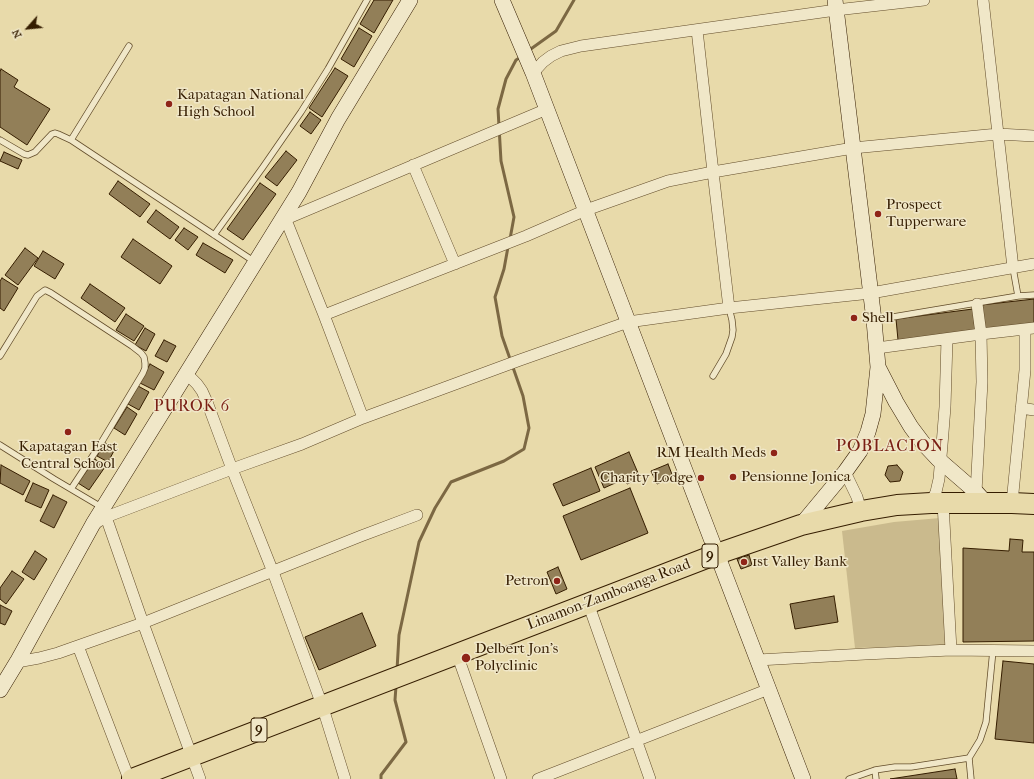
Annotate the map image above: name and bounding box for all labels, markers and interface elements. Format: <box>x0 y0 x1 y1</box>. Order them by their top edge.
north arrow <box>8 8 48 48</box>
text: N <box>9 27 25 40</box>
place label: Kapatagan National High School <box>177 86 304 121</box>
marker: Kapatagan National High School <box>164 99 174 109</box>
place label: Prospect Tupperware <box>886 196 966 231</box>
marker: Prospect Tupperware <box>873 209 883 219</box>
place label: Shell <box>862 309 894 327</box>
marker: Shell <box>849 313 859 323</box>
district label: PUROK 6 <box>154 397 230 417</box>
marker: Kapatagan East Central School <box>63 427 73 437</box>
district label: POBLACION <box>836 437 944 457</box>
place label: Kapatagan East Central School <box>18 438 118 473</box>
place label: RM Health Meds <box>656 444 766 462</box>
marker: RM Health Meds <box>769 448 779 458</box>
place label: Pensionne Jonica <box>741 468 851 486</box>
place label: Charity Lodge <box>600 469 693 487</box>
marker: Pensionne Jonica <box>728 472 738 482</box>
marker: Charity Lodge <box>696 473 706 483</box>
road number: 9 <box>702 544 718 568</box>
place label: 1st Valley Bank <box>752 553 847 571</box>
street label: Linamon-Zamboanga Road <box>525 555 693 635</box>
marker: 1st Valley Bank <box>739 557 749 567</box>
place label: Petron <box>505 572 549 590</box>
marker: Petron <box>552 576 562 586</box>
place label: Delbert Jon's Polyclinic <box>475 640 558 675</box>
marker: Delbert Jon's Polyclinic <box>460 652 472 664</box>
road number: 9 <box>251 718 267 742</box>

